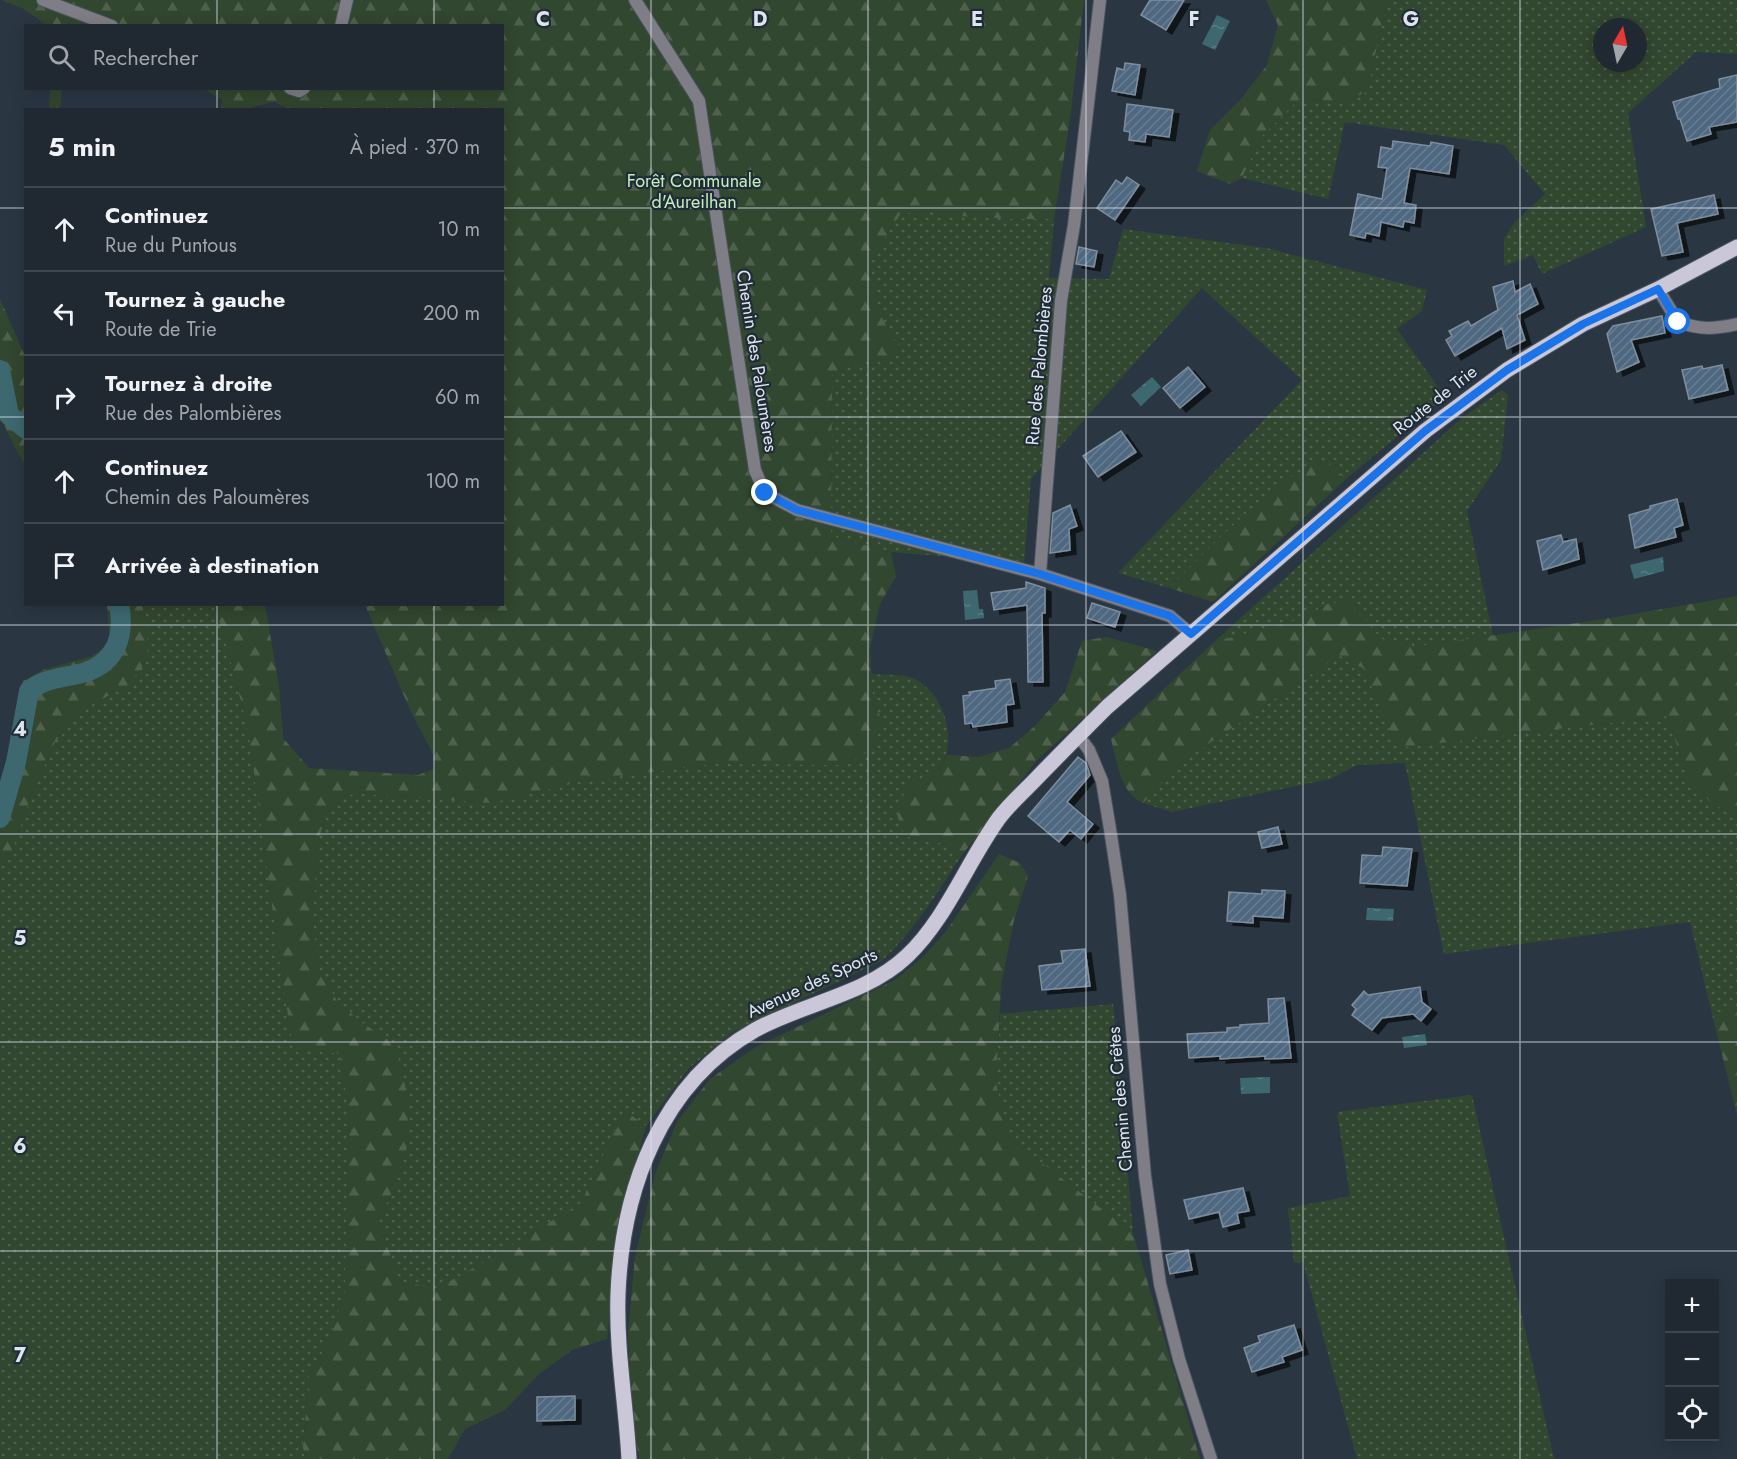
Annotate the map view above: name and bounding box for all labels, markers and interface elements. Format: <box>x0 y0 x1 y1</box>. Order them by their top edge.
text: C <box>536 5 550 34</box>
text: D <box>753 5 767 34</box>
text: E <box>971 5 983 34</box>
text: F <box>1188 5 1200 34</box>
text: G <box>1403 5 1419 34</box>
north arrow <box>1593 18 1647 72</box>
search box <box>24 24 504 90</box>
icon: search <box>45 41 78 74</box>
text: Rechercher <box>93 41 198 73</box>
text: 5 min <box>48 128 116 166</box>
text: À pied · 370 m <box>350 133 480 162</box>
park label: Forêt Communale d'Aureilhan <box>627 168 761 215</box>
text: Continuez <box>105 199 208 231</box>
icon: ahead <box>48 213 81 246</box>
text: 10 m <box>437 215 480 244</box>
text: Rue du Puntous <box>105 231 237 260</box>
street label: Chemin des Paloumères <box>730 268 784 454</box>
text: Tournez à gauche <box>105 283 285 315</box>
street label: Rue des Palombières <box>1019 286 1059 446</box>
icon: left <box>48 297 81 330</box>
text: 200 m <box>423 299 480 328</box>
route start <box>1664 308 1690 334</box>
text: Route de Trie <box>105 315 216 344</box>
street label: Route de Trie <box>1387 359 1483 441</box>
text: Tournez à droite <box>105 367 272 399</box>
icon: right <box>48 381 81 414</box>
text: 60 m <box>435 383 480 412</box>
text: Rue des Palombières <box>105 399 282 428</box>
text: Continuez <box>105 451 208 483</box>
icon: ahead <box>48 465 81 498</box>
text: 100 m <box>425 467 480 496</box>
route end <box>751 479 777 505</box>
text: Chemin des Paloumères <box>105 483 309 512</box>
icon: arrive <box>48 549 81 582</box>
text: Arrivée à destination <box>105 549 319 581</box>
text: 4 <box>13 715 27 744</box>
text: 5 <box>14 924 27 953</box>
street label: Avenue des Sports <box>742 941 882 1025</box>
street label: Chemin des Crêtes <box>1101 1026 1139 1172</box>
text: 6 <box>13 1132 27 1161</box>
map controls <box>1665 1279 1719 1441</box>
button: + <box>1665 1279 1719 1333</box>
button: − <box>1665 1333 1719 1387</box>
text: 7 <box>14 1341 27 1370</box>
button: locate <box>1665 1387 1719 1441</box>

